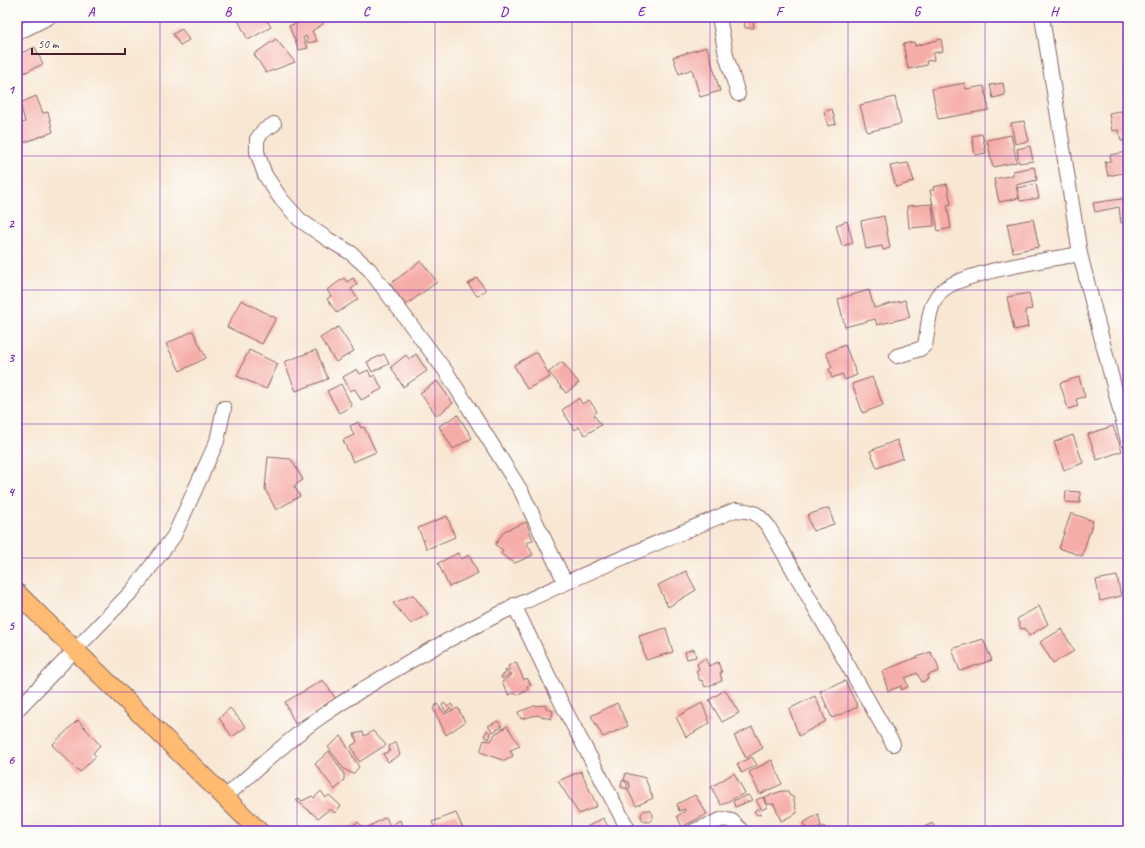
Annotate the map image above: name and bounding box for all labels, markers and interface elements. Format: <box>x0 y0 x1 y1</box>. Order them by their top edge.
text: A <box>88 4 96 20</box>
text: B <box>225 4 233 20</box>
text: C <box>363 4 371 20</box>
text: D <box>500 4 509 20</box>
text: E <box>638 4 647 20</box>
text: F <box>776 4 785 20</box>
text: G <box>914 4 922 20</box>
text: H <box>1050 4 1060 20</box>
scale bar <box>32 30 125 56</box>
text: 50 m <box>38 36 60 52</box>
text: 1 <box>8 82 16 98</box>
text: 2 <box>8 216 15 232</box>
text: 3 <box>8 350 15 366</box>
text: 4 <box>8 484 16 500</box>
text: 5 <box>8 618 15 634</box>
text: 6 <box>8 752 15 768</box>

